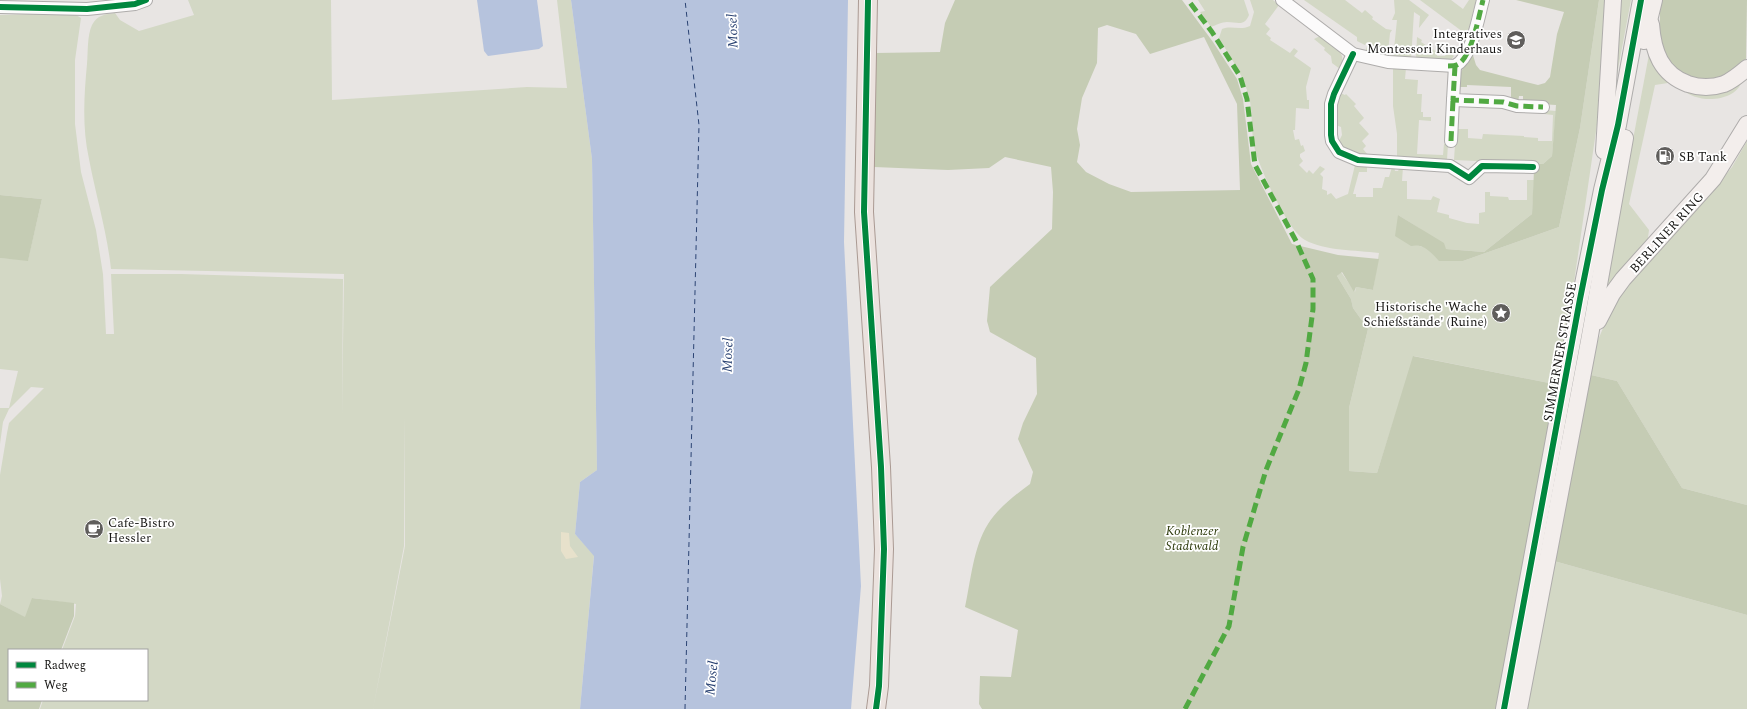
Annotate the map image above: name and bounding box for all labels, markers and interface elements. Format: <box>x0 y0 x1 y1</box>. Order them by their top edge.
water label: Mosel <box>721 13 744 49</box>
place label: Integratives Montessori Kinderhaus <box>1367 24 1502 59</box>
school or university icon: Integratives Montessori Kinderhaus <box>1505 29 1527 51</box>
fuel station icon: SB Tank <box>1654 145 1676 167</box>
place label: SB Tank <box>1679 147 1727 167</box>
street label: BERLINER RING <box>1625 188 1709 278</box>
street label: SIMMERNER STRASSE <box>1538 281 1582 423</box>
place label: Historische 'Wache Schießstände' (Ruine) <box>1364 297 1487 332</box>
place icon: Historische 'Wache Schießstände' (Ruine) <box>1490 302 1512 324</box>
water label: Mosel <box>716 337 739 373</box>
place label: Cafe-Bistro Hessler <box>108 513 174 548</box>
cafe icon: Cafe-Bistro Hessler <box>83 518 105 540</box>
park label: Koblenzer Stadtwald <box>1166 521 1219 556</box>
legend <box>8 649 148 701</box>
text: Radweg <box>44 656 86 675</box>
water label: Mosel <box>699 659 724 696</box>
text: Weg <box>44 676 68 695</box>

